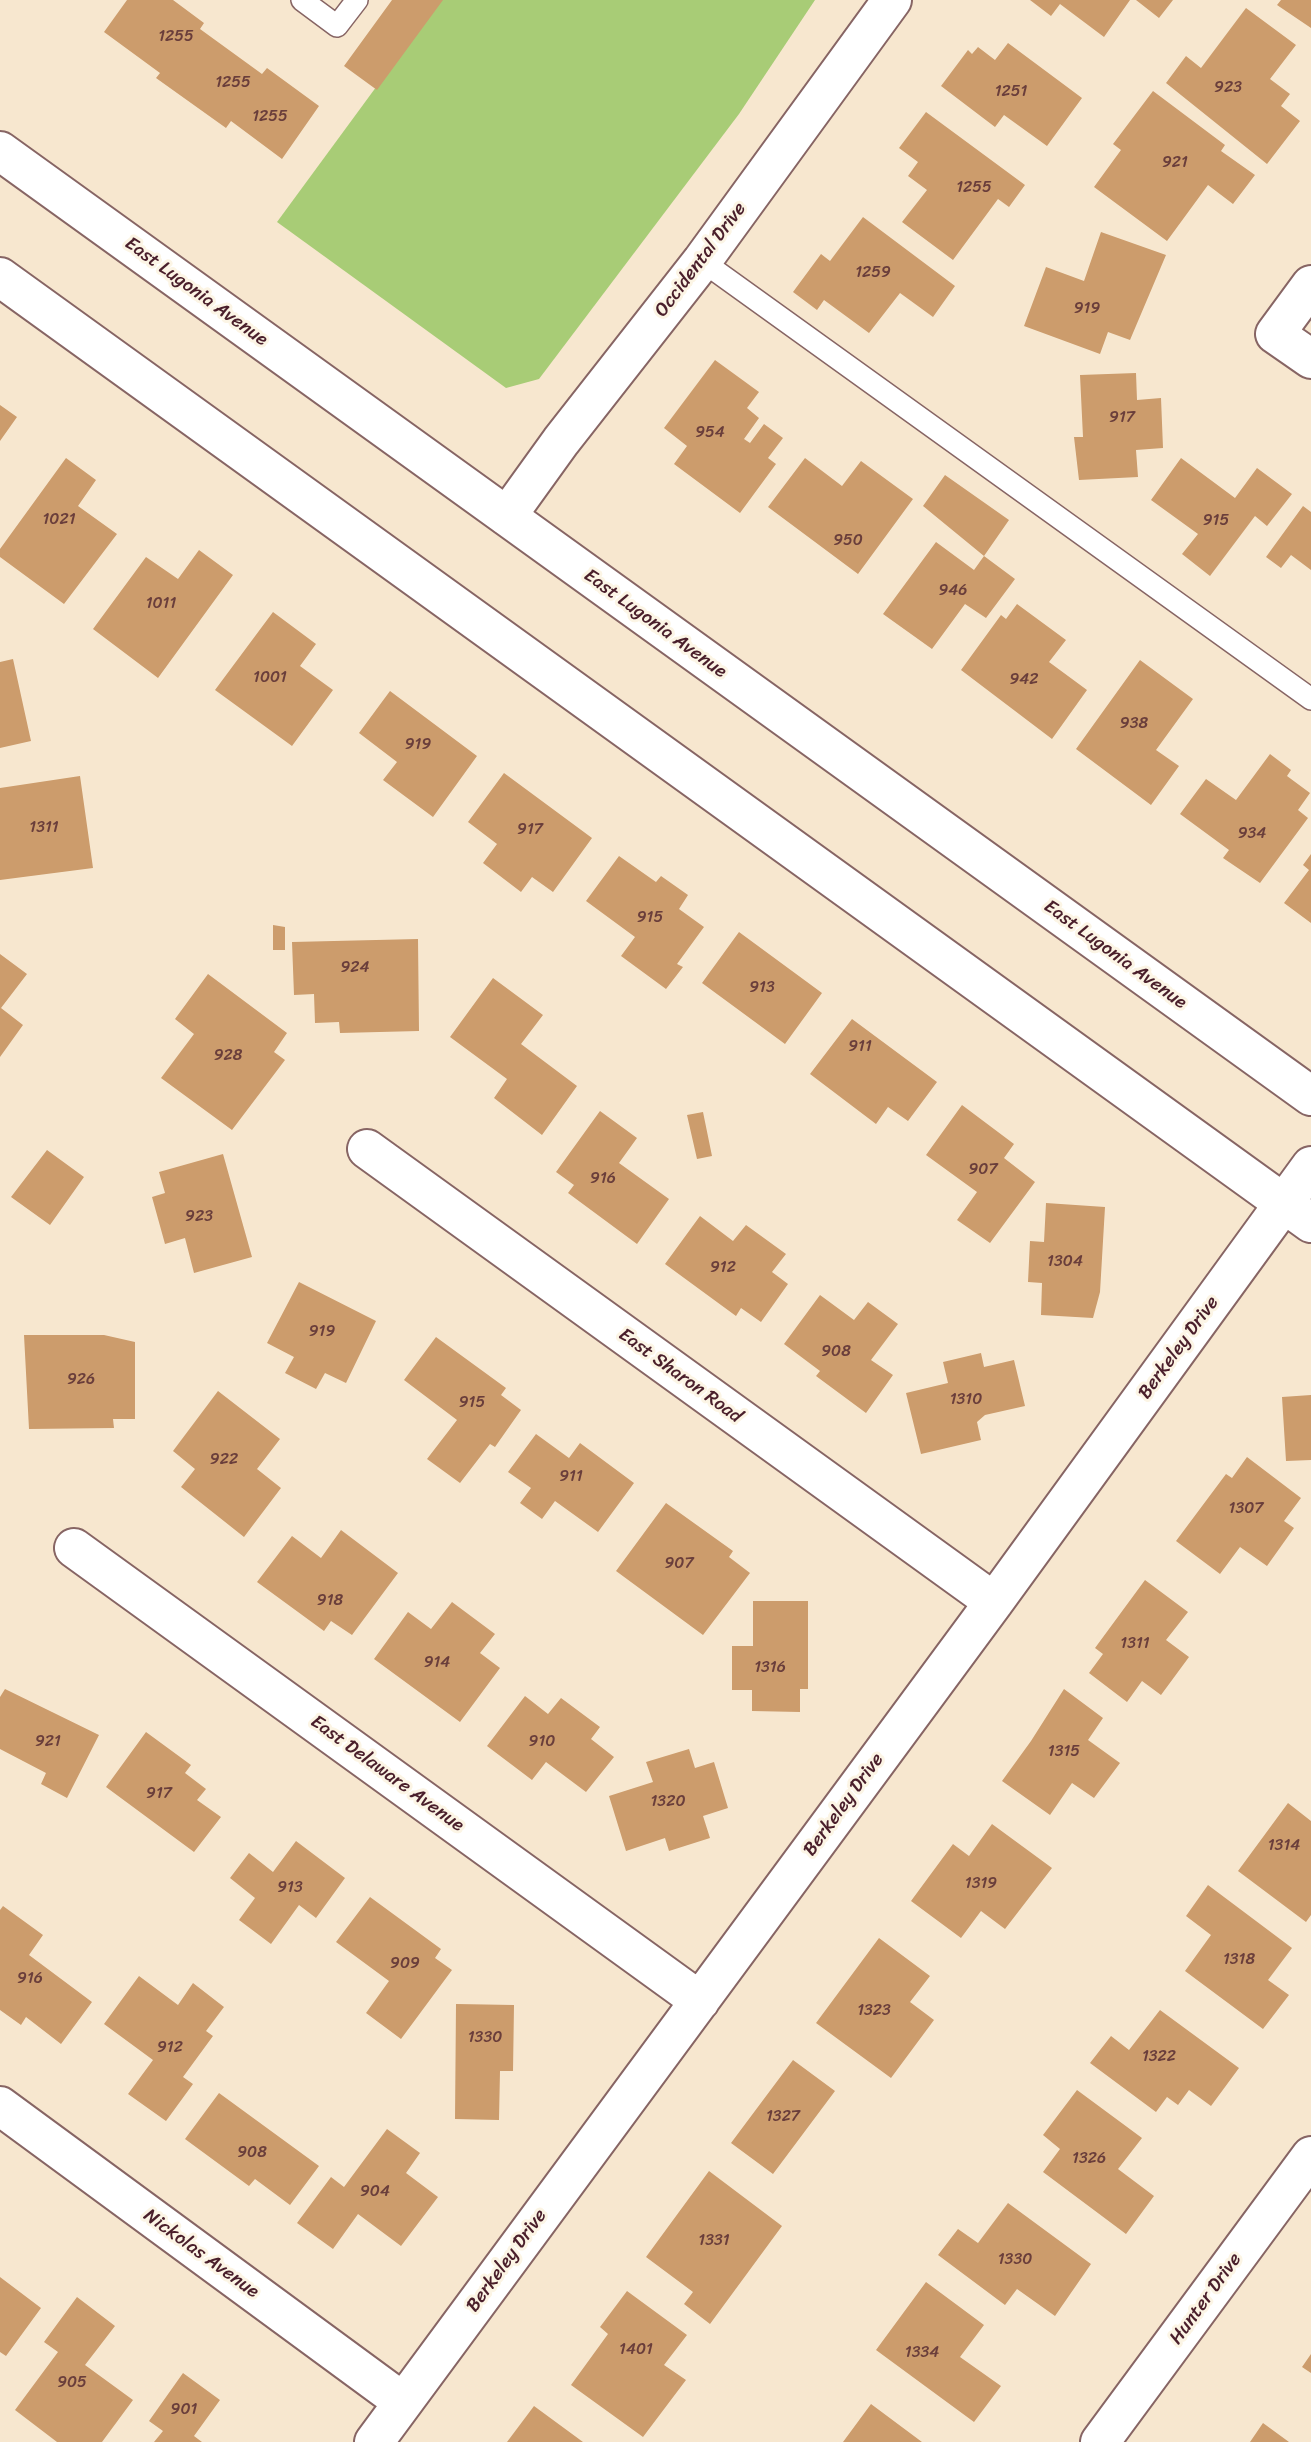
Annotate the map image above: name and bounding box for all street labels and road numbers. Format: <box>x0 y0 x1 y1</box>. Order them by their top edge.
street label: Occidental Drive <box>650 198 752 322</box>
street label: East Lugonia Avenue <box>120 233 272 351</box>
street label: East Lugonia Avenue <box>579 565 731 683</box>
street label: East Lugonia Avenue <box>1039 896 1191 1014</box>
street label: Berkeley Drive <box>1134 1292 1224 1404</box>
street label: East Sharon Road <box>614 1324 746 1428</box>
street label: East Delaware Avenue <box>306 1711 468 1837</box>
street label: Berkeley Drive <box>799 1749 889 1861</box>
street label: Nickolas Avenue <box>139 2205 263 2303</box>
street label: Berkeley Drive <box>462 2205 552 2317</box>
street label: Hunter Drive <box>1165 2249 1247 2349</box>

